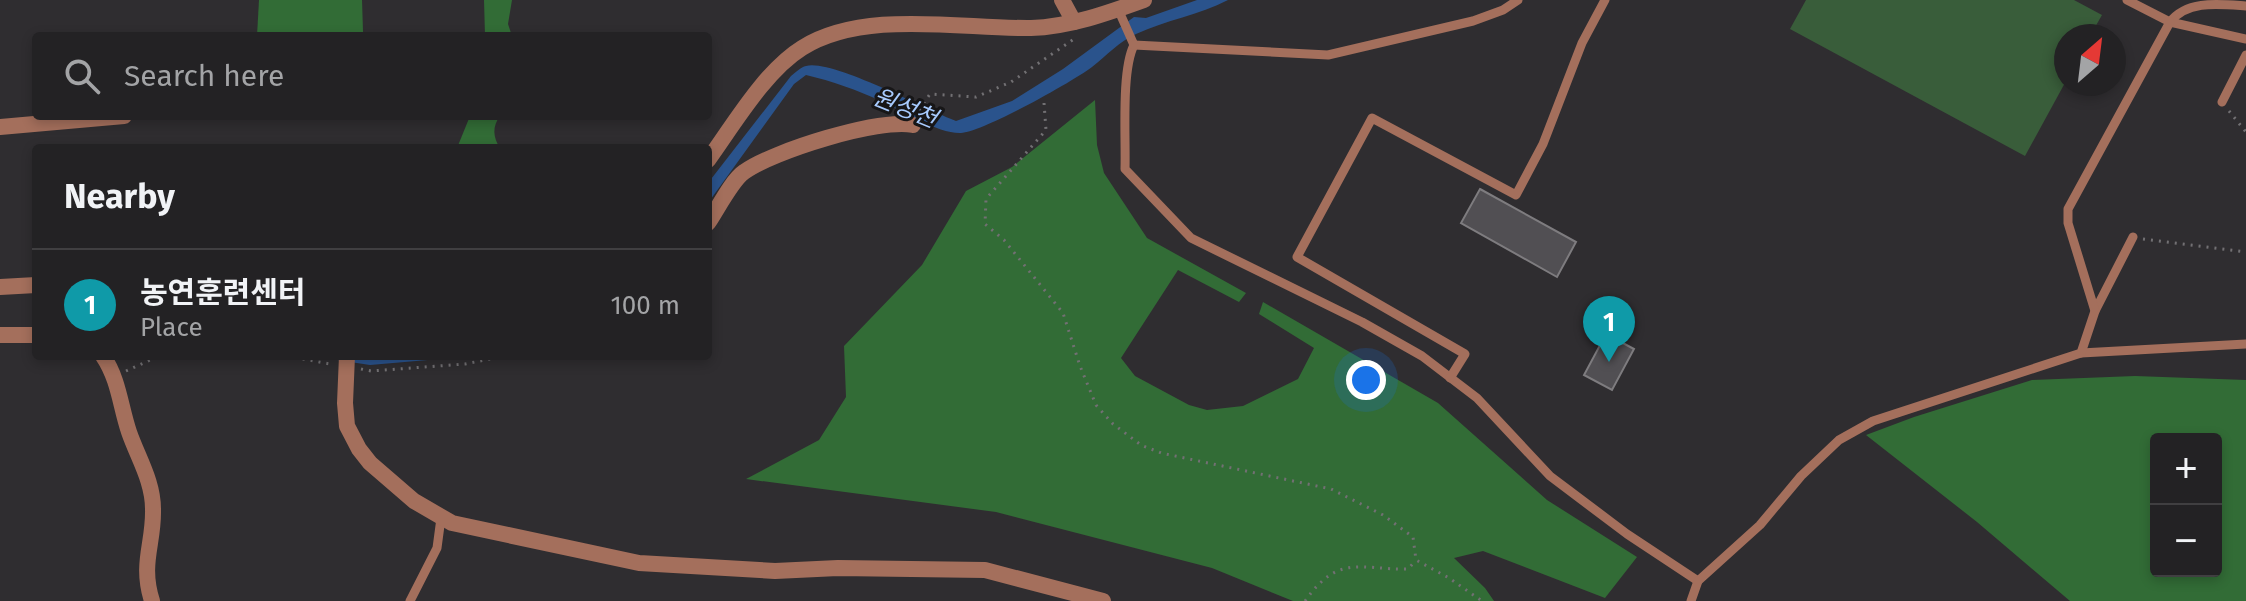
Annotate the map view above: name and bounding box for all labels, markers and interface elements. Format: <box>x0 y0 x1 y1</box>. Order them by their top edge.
north arrow <box>2054 24 2126 96</box>
search box <box>32 32 712 120</box>
icon: search <box>60 54 104 98</box>
text: Search here <box>124 58 284 94</box>
water label: 원성천 <box>869 83 944 134</box>
text: Nearby <box>64 176 175 217</box>
text: 농연훈련센터 <box>140 275 306 311</box>
text: 1 <box>84 290 96 321</box>
text: 100 m <box>611 290 680 321</box>
pin: 1 <box>1583 296 1635 362</box>
text: Place <box>140 312 203 343</box>
your location <box>1346 360 1386 400</box>
map controls <box>2150 433 2222 577</box>
button: + <box>2150 433 2222 505</box>
button: − <box>2150 505 2222 577</box>

